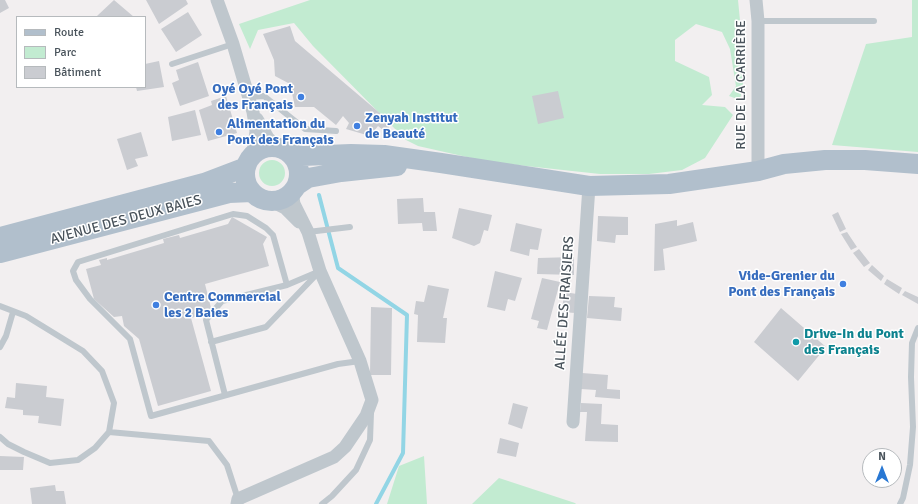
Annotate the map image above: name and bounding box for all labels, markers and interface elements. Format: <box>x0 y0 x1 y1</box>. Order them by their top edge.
legend <box>16 16 146 88</box>
street label: RUE DE LA CARRIÈRE <box>733 20 749 150</box>
text: Route <box>54 25 84 40</box>
text: Parc <box>54 45 76 60</box>
text: Bâtiment <box>54 65 101 80</box>
place label: Oyé Oyé Pont des Français <box>212 81 293 114</box>
marker: Oyé Oyé Pont des Français <box>296 92 306 102</box>
place label: Zenyah Institut de Beauté <box>365 110 458 142</box>
place label: Alimentation du Pont des Français <box>227 116 334 148</box>
marker: Zenyah Institut de Beauté <box>352 121 362 131</box>
marker: Alimentation du Pont des Français <box>214 127 224 137</box>
street label: AVENUE DES DEUX BAIES <box>49 192 203 248</box>
street label: ALLÉE DES FRAISIERS <box>552 236 578 370</box>
place label: Vide-Grenier du Pont des Français <box>728 268 835 300</box>
marker: Vide-Grenier du Pont des Français <box>838 279 848 289</box>
place label: Centre Commercial les 2 Baies <box>164 289 281 322</box>
marker: Centre Commercial les 2 Baies <box>151 300 161 310</box>
place label: Drive-In du Pont des Français <box>804 326 904 358</box>
marker: Drive-In du Pont des Français <box>791 337 801 347</box>
north arrow <box>862 448 902 488</box>
text: N <box>878 450 886 463</box>

